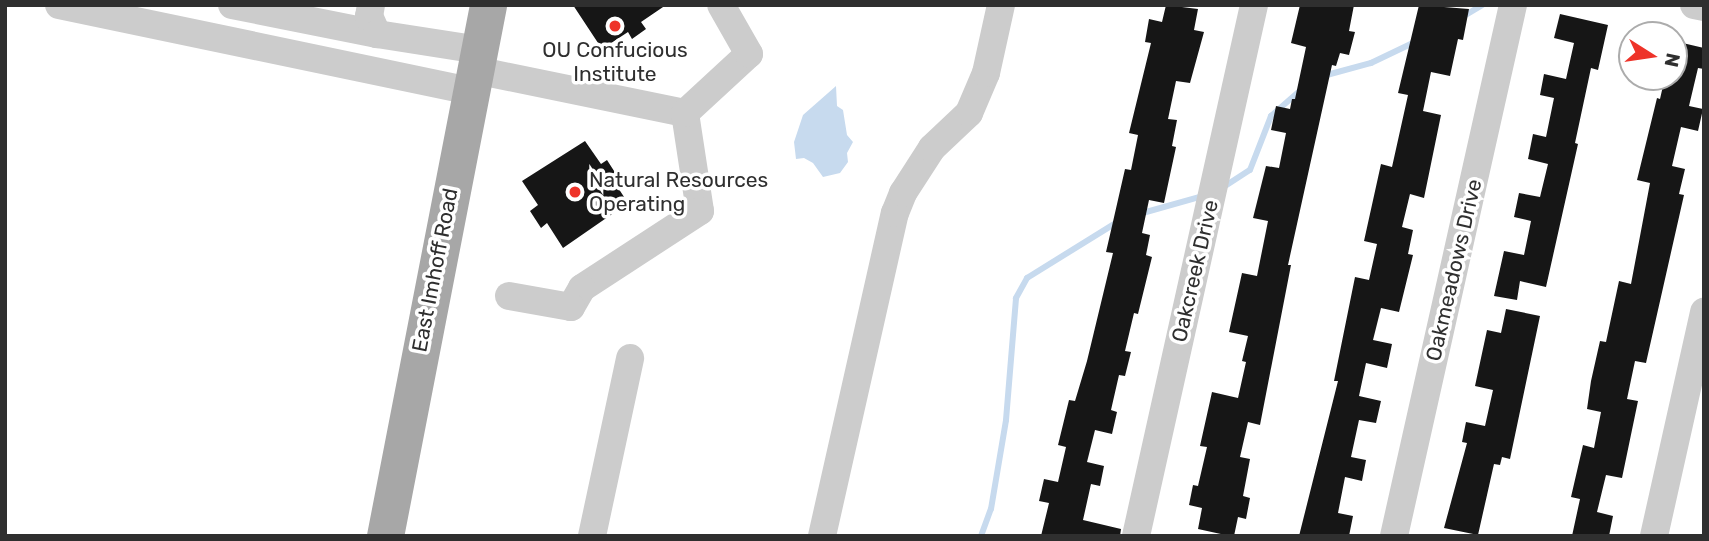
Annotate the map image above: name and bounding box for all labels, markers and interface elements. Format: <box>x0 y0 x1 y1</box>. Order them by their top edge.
marker: OU Confucious Institute <box>607 18 623 34</box>
north arrow <box>1618 21 1688 91</box>
place label: OU Confucious Institute <box>542 37 688 87</box>
text: N <box>1659 51 1685 69</box>
place label: Natural Resources Operating <box>589 167 768 217</box>
street label: Oakmeadows Drive <box>1421 177 1487 363</box>
marker: Natural Resources Operating <box>567 184 583 200</box>
street label: East Imhoff Road <box>407 186 463 354</box>
street label: Oakcreek Drive <box>1166 197 1224 345</box>

